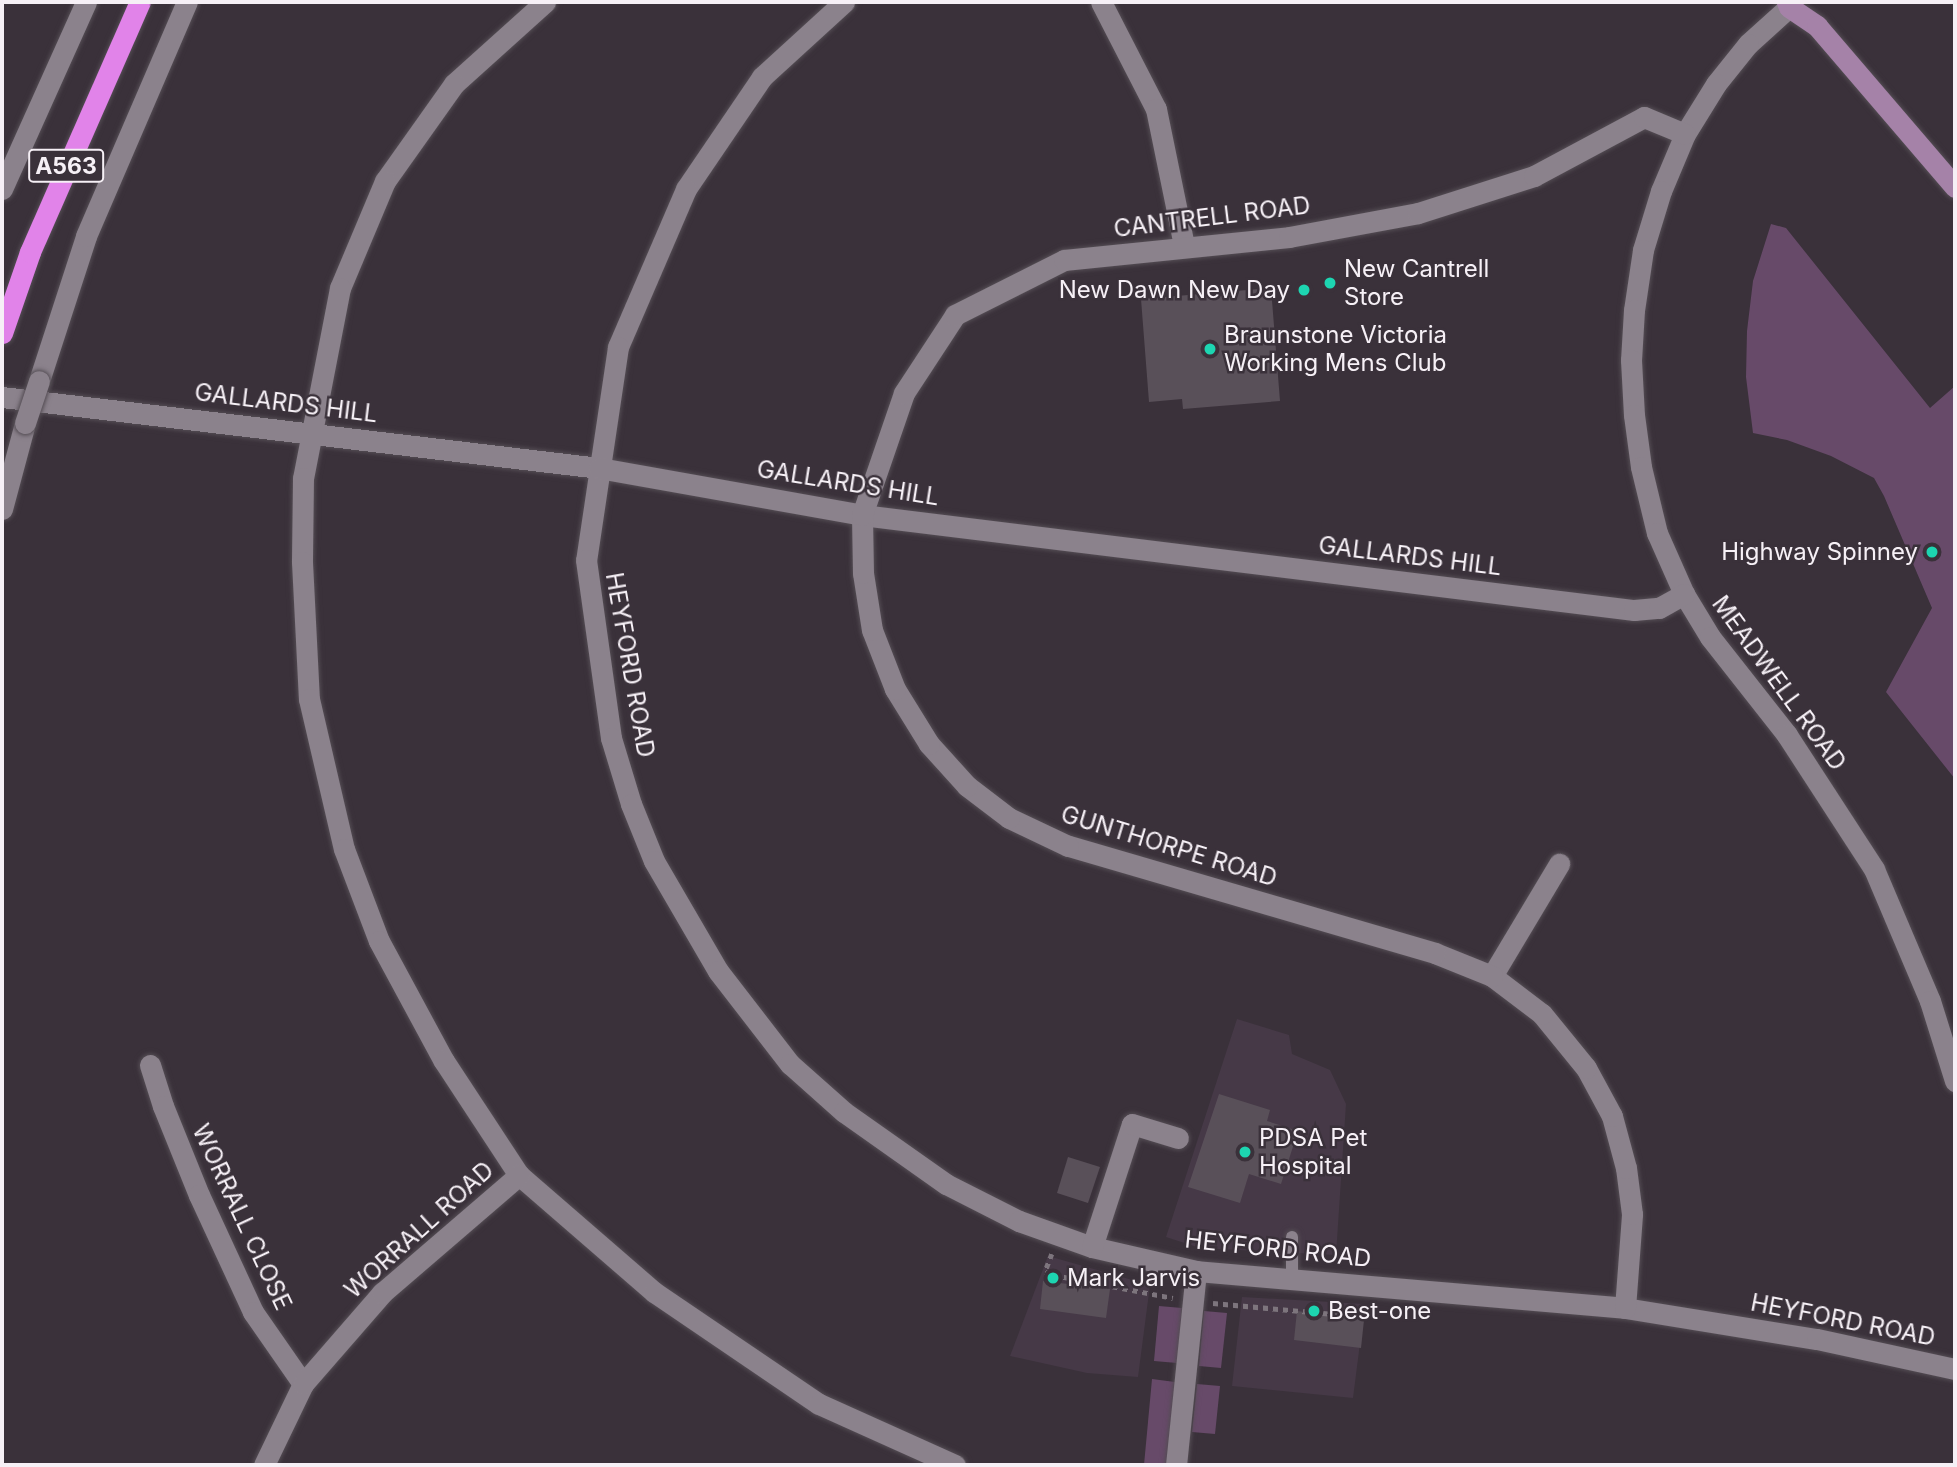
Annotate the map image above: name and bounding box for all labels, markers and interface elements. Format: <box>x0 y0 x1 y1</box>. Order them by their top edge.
road number: A563 <box>28 146 104 186</box>
street label: CANTRELL ROAD <box>1112 191 1312 243</box>
place label: New Cantrell Store <box>1344 255 1489 311</box>
marker: New Cantrell Store <box>1322 275 1338 291</box>
place label: New Dawn New Day <box>1059 276 1290 304</box>
marker: New Dawn New Day <box>1296 282 1312 298</box>
place label: Braunstone Victoria Working Mens Club <box>1224 321 1447 377</box>
marker: Braunstone Victoria Working Mens Club <box>1202 341 1218 357</box>
street label: GALLARDS HILL <box>193 377 379 429</box>
street label: GALLARDS HILL <box>755 454 941 512</box>
street label: GALLARDS HILL <box>1317 530 1503 582</box>
place label: Highway Spinney <box>1721 538 1918 566</box>
marker: Highway Spinney <box>1924 544 1940 560</box>
street label: HEYFORD ROAD <box>600 570 660 760</box>
street label: MEADWELL ROAD <box>1706 590 1852 776</box>
street label: GUNTHORPE ROAD <box>1058 799 1280 893</box>
street label: WORRALL CLOSE <box>186 1119 298 1315</box>
place label: PDSA Pet Hospital <box>1259 1124 1367 1180</box>
marker: PDSA Pet Hospital <box>1237 1144 1253 1160</box>
street label: WORRALL ROAD <box>339 1156 499 1304</box>
street label: HEYFORD ROAD <box>1183 1225 1373 1273</box>
place label: Mark Jarvis <box>1067 1264 1200 1292</box>
marker: Mark Jarvis <box>1045 1270 1061 1286</box>
street label: HEYFORD ROAD <box>1748 1288 1938 1352</box>
place label: Best-one <box>1328 1297 1431 1325</box>
marker: Best-one <box>1306 1303 1322 1319</box>

